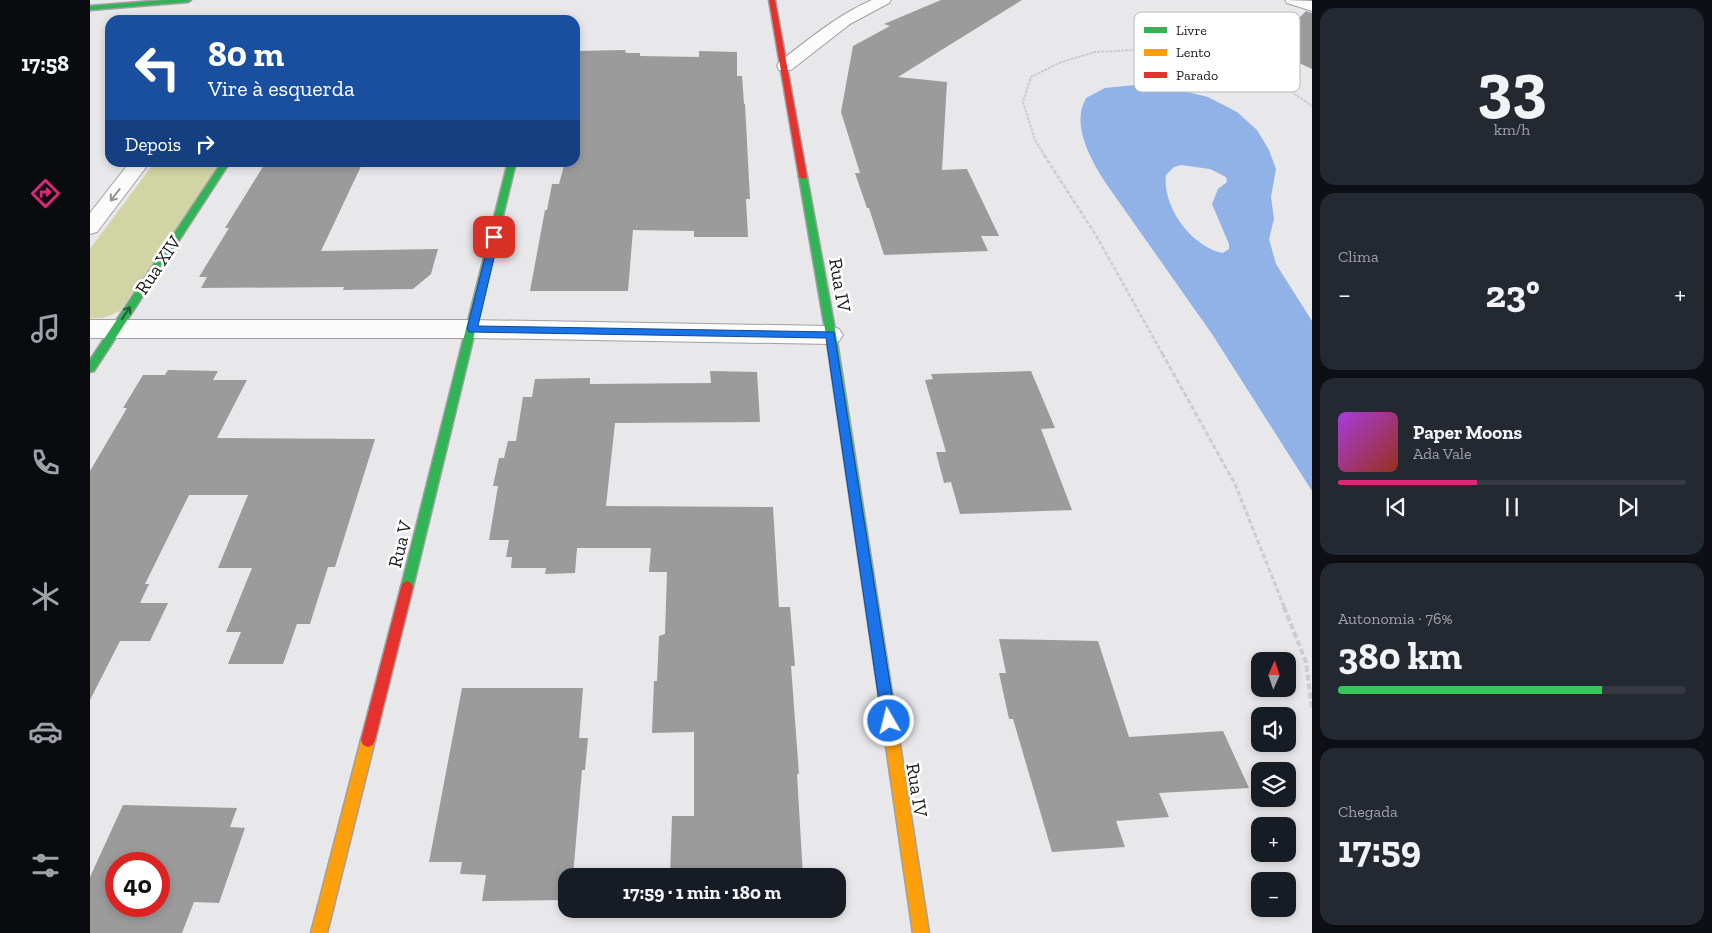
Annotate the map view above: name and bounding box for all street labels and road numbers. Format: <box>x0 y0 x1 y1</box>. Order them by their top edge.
street label: Rua XIV <box>130 231 186 299</box>
street label: Rua IV <box>824 256 856 314</box>
street label: Rua V <box>383 517 417 570</box>
street label: Rua IV <box>901 761 933 819</box>

